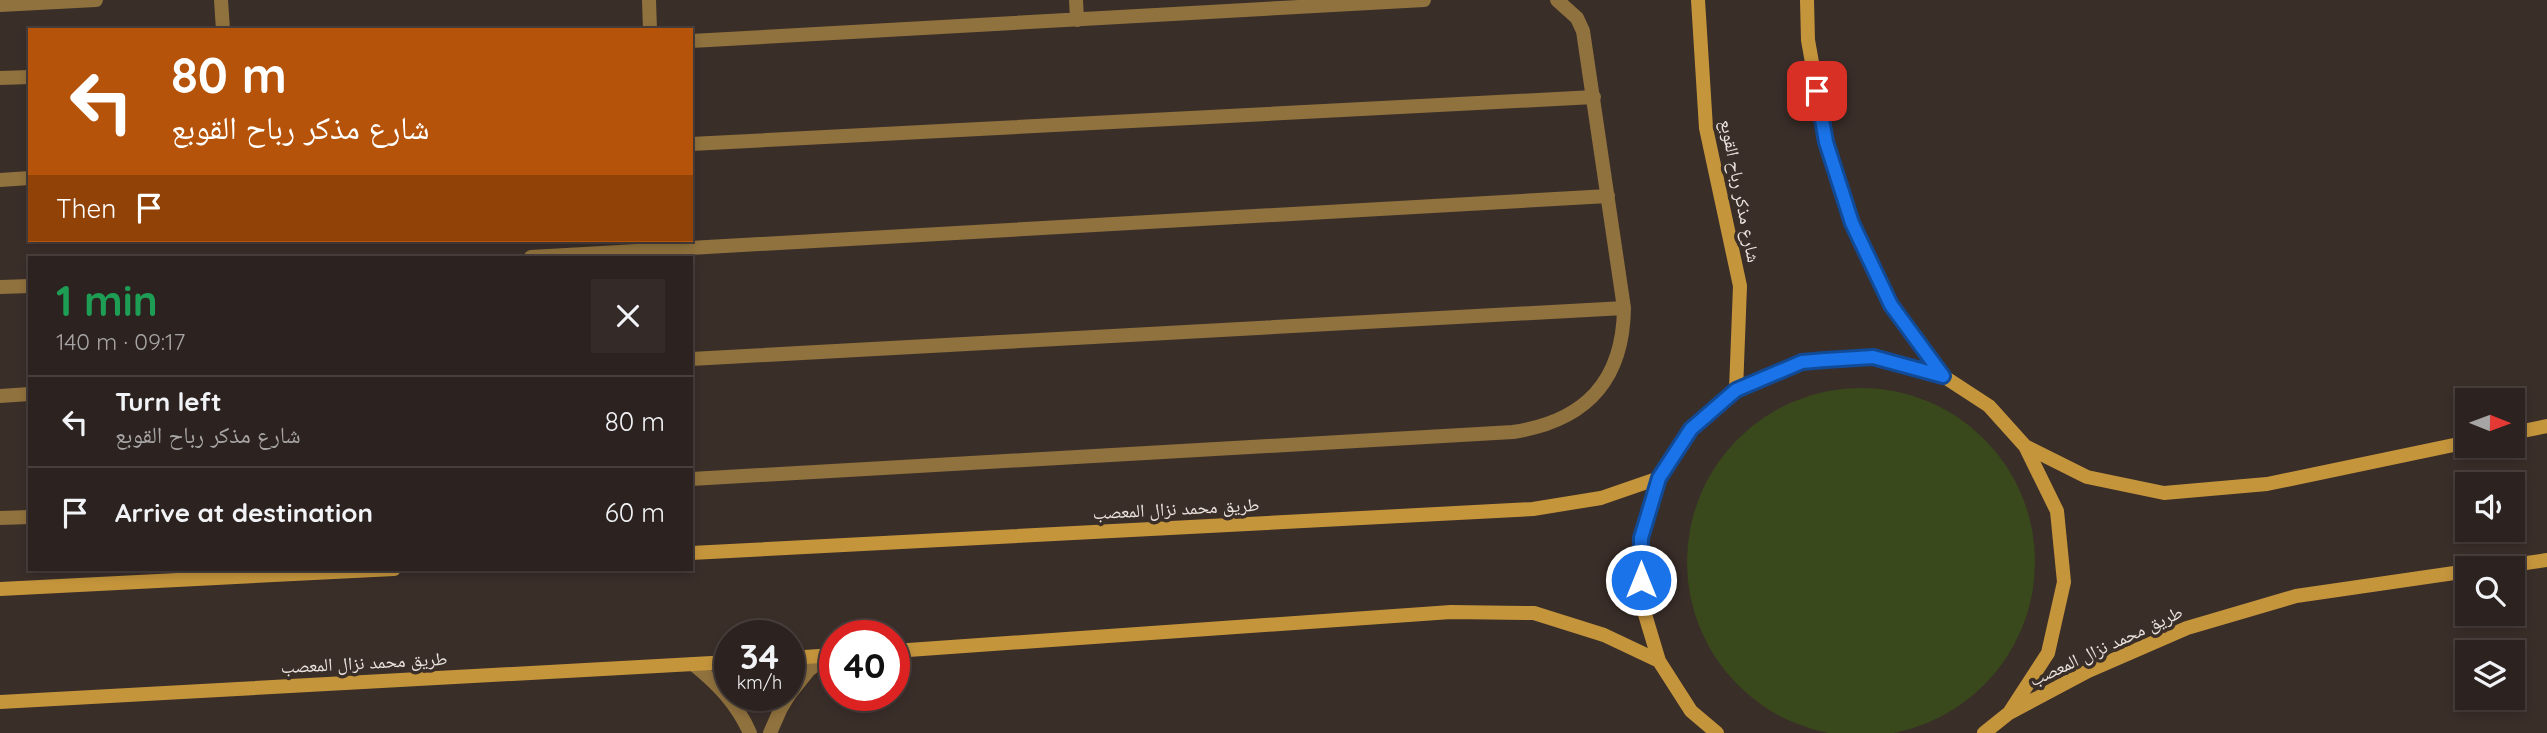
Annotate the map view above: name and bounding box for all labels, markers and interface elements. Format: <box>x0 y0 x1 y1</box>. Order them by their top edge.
text: 80 m <box>171 44 287 105</box>
icon: left <box>56 56 147 147</box>
pin <box>1787 61 1847 121</box>
icon: arrive <box>1798 72 1836 110</box>
text: شارع مذكر رباح القوبع <box>171 107 429 147</box>
street label: شارع مذكر رباح القوبع <box>1714 117 1766 265</box>
icon: arrive <box>130 189 168 227</box>
text: Then <box>56 192 116 225</box>
text: 1 min <box>56 274 158 327</box>
button: close <box>591 279 665 353</box>
text: 140 m · 09:17 <box>56 327 185 356</box>
text: Turn left <box>115 385 222 418</box>
north arrow <box>2455 388 2525 458</box>
map controls <box>2455 388 2525 710</box>
icon: left <box>56 403 94 441</box>
text: 80 m <box>605 405 665 438</box>
text: شارع مذكر رباح القوبع <box>115 420 301 449</box>
button: sound <box>2455 472 2525 542</box>
street label: طريق محمد نزال المعصب <box>1092 493 1260 524</box>
icon: arrive <box>56 494 94 532</box>
text: Arrive at destination <box>115 496 373 529</box>
text: 60 m <box>605 496 665 529</box>
position arrow <box>1604 543 1678 617</box>
button: search <box>2455 556 2525 626</box>
street label: طريق محمد نزال المعصب <box>2025 600 2186 691</box>
speed limit sign: 40 <box>819 620 910 711</box>
text: 34 <box>740 634 779 678</box>
button: layers <box>2455 640 2525 710</box>
street label: طريق محمد نزال المعصب <box>280 647 448 678</box>
text: km/h <box>737 671 782 694</box>

